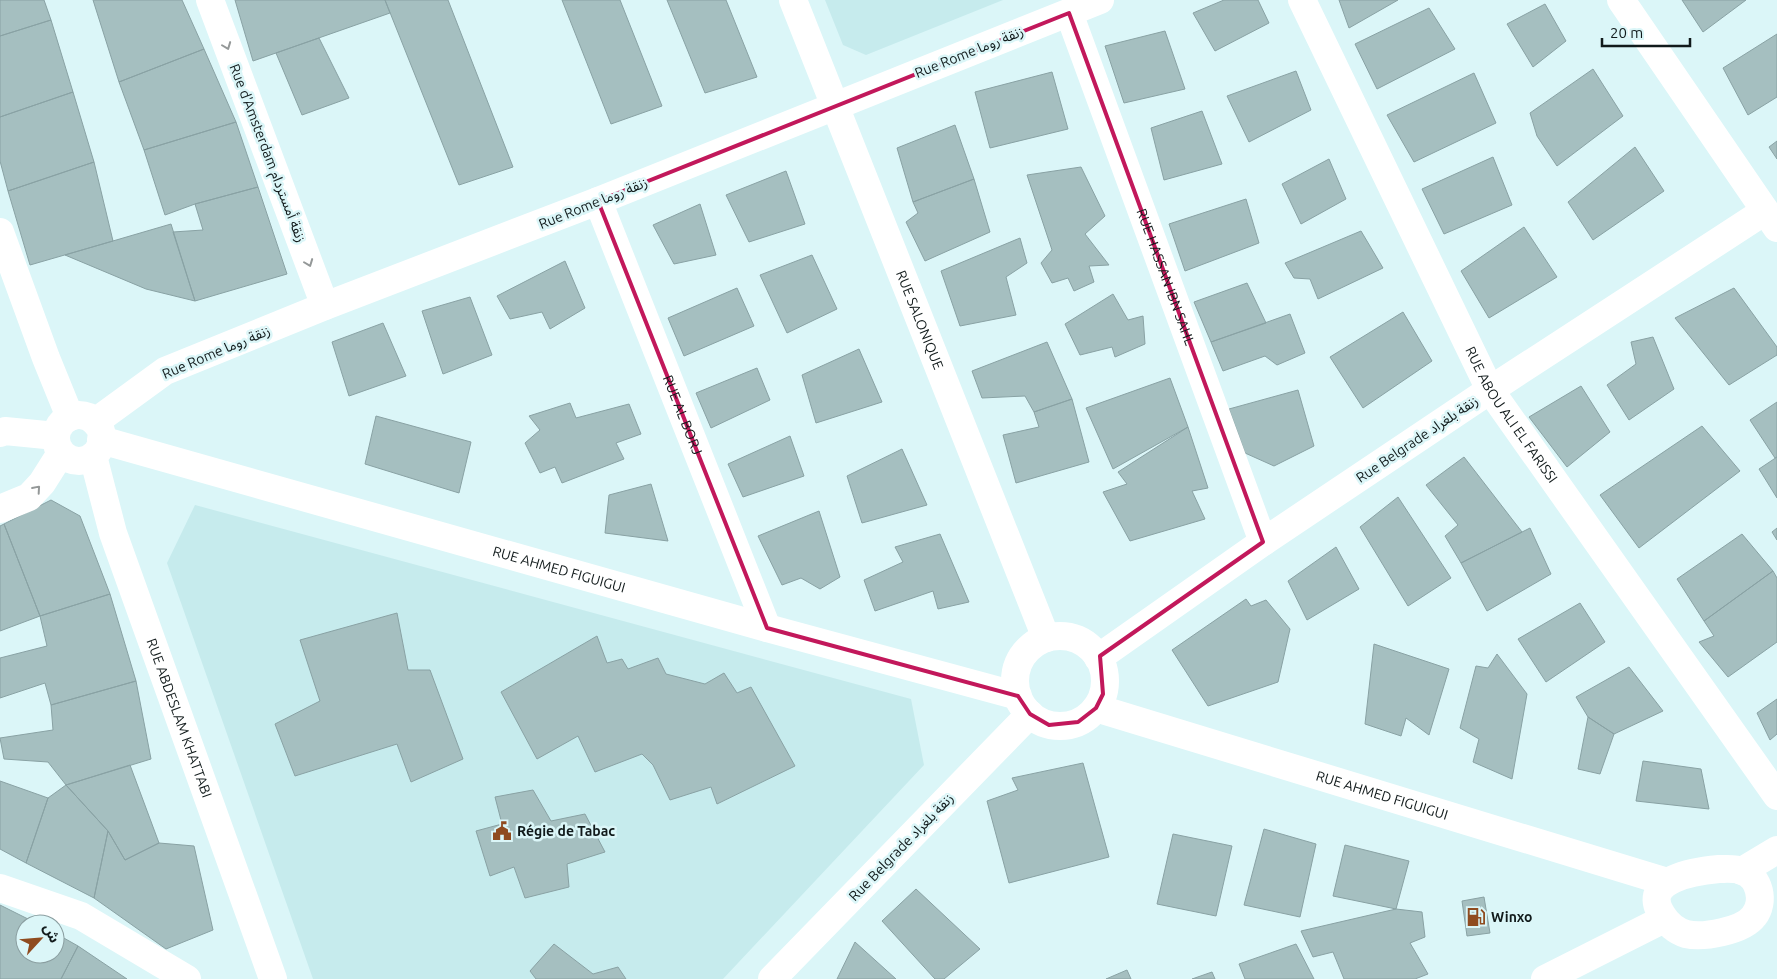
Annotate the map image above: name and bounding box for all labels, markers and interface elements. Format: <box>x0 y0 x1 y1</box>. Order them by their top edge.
scale bar <box>1602 15 1690 47</box>
street label: Rue Rome زنقة روما <box>912 23 1026 82</box>
text: 20 m <box>1610 24 1643 41</box>
one-way arrow <box>221 41 231 49</box>
street label: Rue d'Amsterdam زنقة أمستردام <box>224 61 310 246</box>
street label: Rue Rome زنقة روما <box>536 174 650 233</box>
street label: RUE HASSAN IBN SAHL <box>1133 206 1198 347</box>
one-way arrow <box>303 258 313 267</box>
street label: RUE SALONIQUE <box>893 268 947 372</box>
street label: Rue Rome زنقة روما <box>160 322 273 383</box>
street label: RUE ABOU ALI EL FARISSI <box>1462 344 1561 486</box>
street label: RUE AL BORJ <box>660 373 706 457</box>
street label: Rue Belgrade زنقة بلغراد <box>1353 392 1482 487</box>
one-way arrow <box>31 485 40 494</box>
street label: RUE AHMED FIGUIGUI <box>491 543 627 596</box>
street label: RUE ABDESLAM KHATTABI <box>143 636 215 800</box>
street label: RUE AHMED FIGUIGUI <box>1314 767 1450 823</box>
street label: Rue Belgrade زنقة بلغراد <box>845 790 957 905</box>
public building icon: Régie de Tabac <box>491 820 513 842</box>
place label: Régie de Tabac <box>517 823 615 839</box>
fuel station icon: Winxo <box>1465 906 1487 928</box>
place label: Winxo <box>1491 909 1533 925</box>
north arrow <box>15 914 65 964</box>
text: ش <box>40 921 63 945</box>

